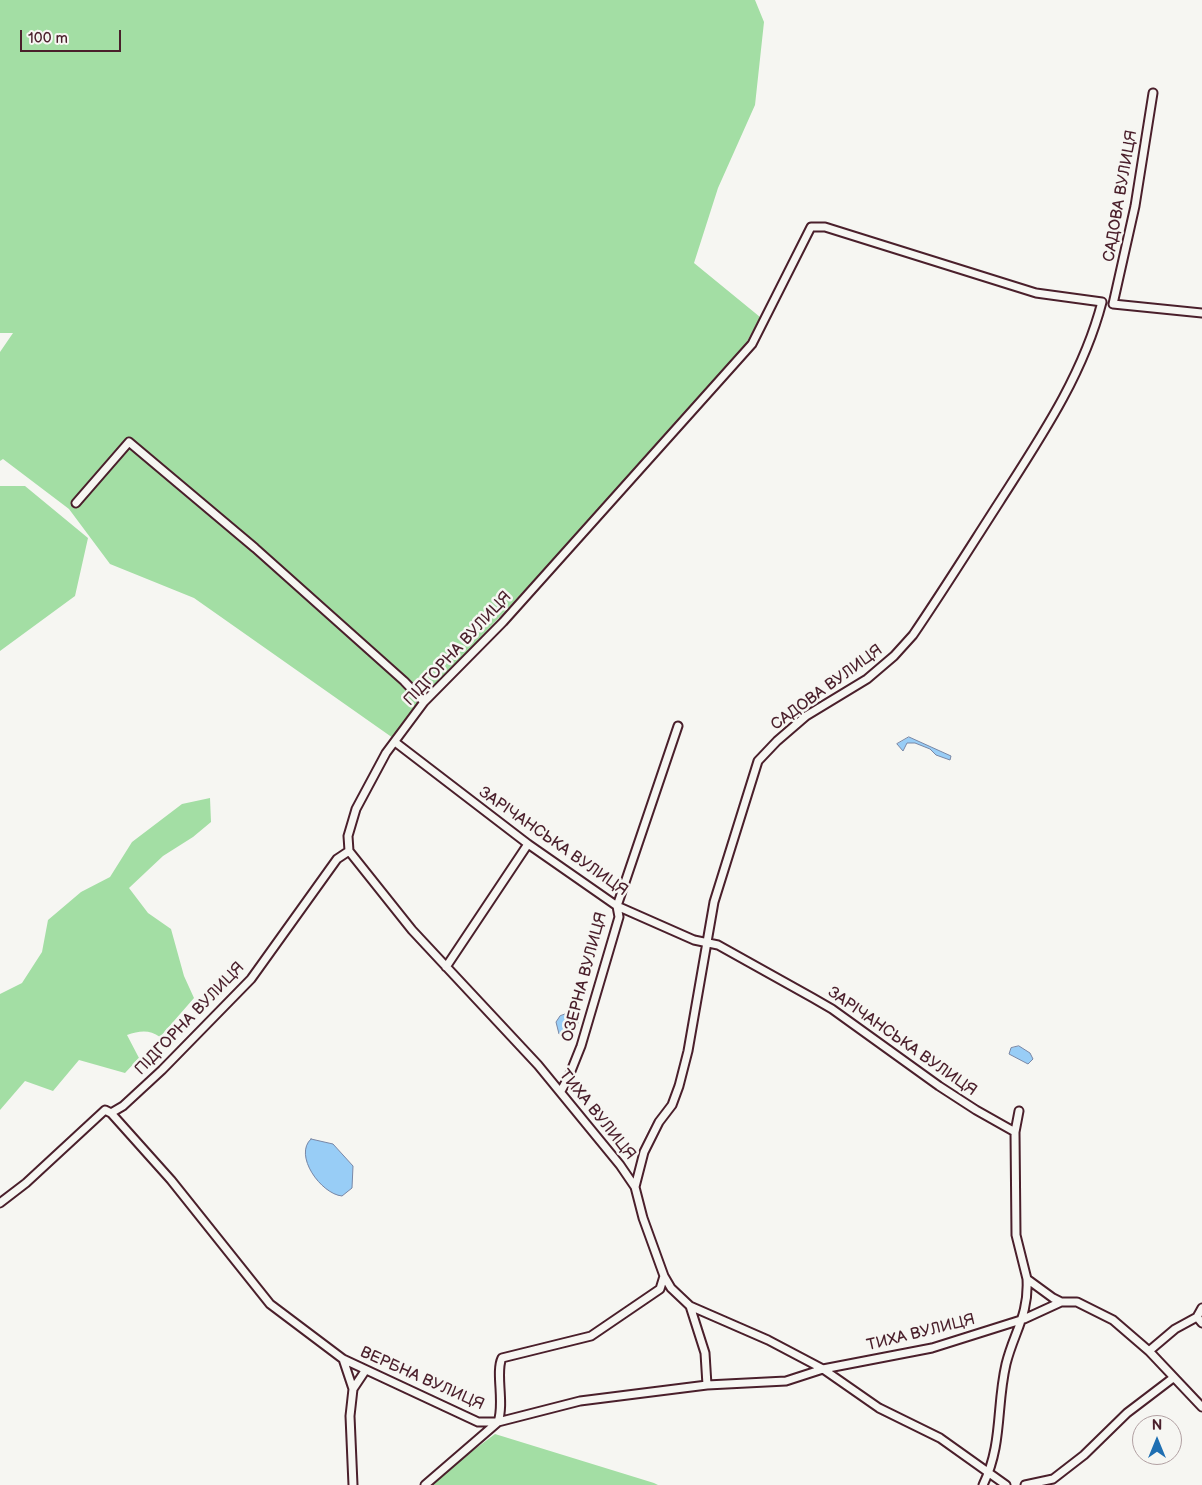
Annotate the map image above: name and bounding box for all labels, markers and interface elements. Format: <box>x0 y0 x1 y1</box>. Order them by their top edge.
scale bar <box>22 20 124 52</box>
text: 100 m <box>28 29 68 48</box>
street label: САДОВА ВУЛИЦЯ <box>1100 129 1142 263</box>
street label: ПІДГОРНА ВУЛИЦЯ <box>400 588 516 710</box>
street label: САДОВА ВУЛИЦЯ <box>767 641 887 735</box>
street label: ЗАРІЧАНСЬКА ВУЛИЦЯ <box>475 783 631 901</box>
street label: ОЗЕРНА ВУЛИЦЯ <box>558 910 612 1044</box>
street label: ПІДГОРНА ВУЛИЦЯ <box>131 959 249 1079</box>
street label: ЗАРІЧАНСЬКА ВУЛИЦЯ <box>824 983 980 1101</box>
street label: ТИХА ВУЛИЦЯ <box>555 1066 639 1164</box>
street label: ТИХА ВУЛИЦЯ <box>865 1310 977 1356</box>
street label: ВЕРБНА ВУЛИЦЯ <box>357 1343 487 1415</box>
north arrow <box>1132 1415 1182 1465</box>
text: N <box>1152 1417 1162 1434</box>

